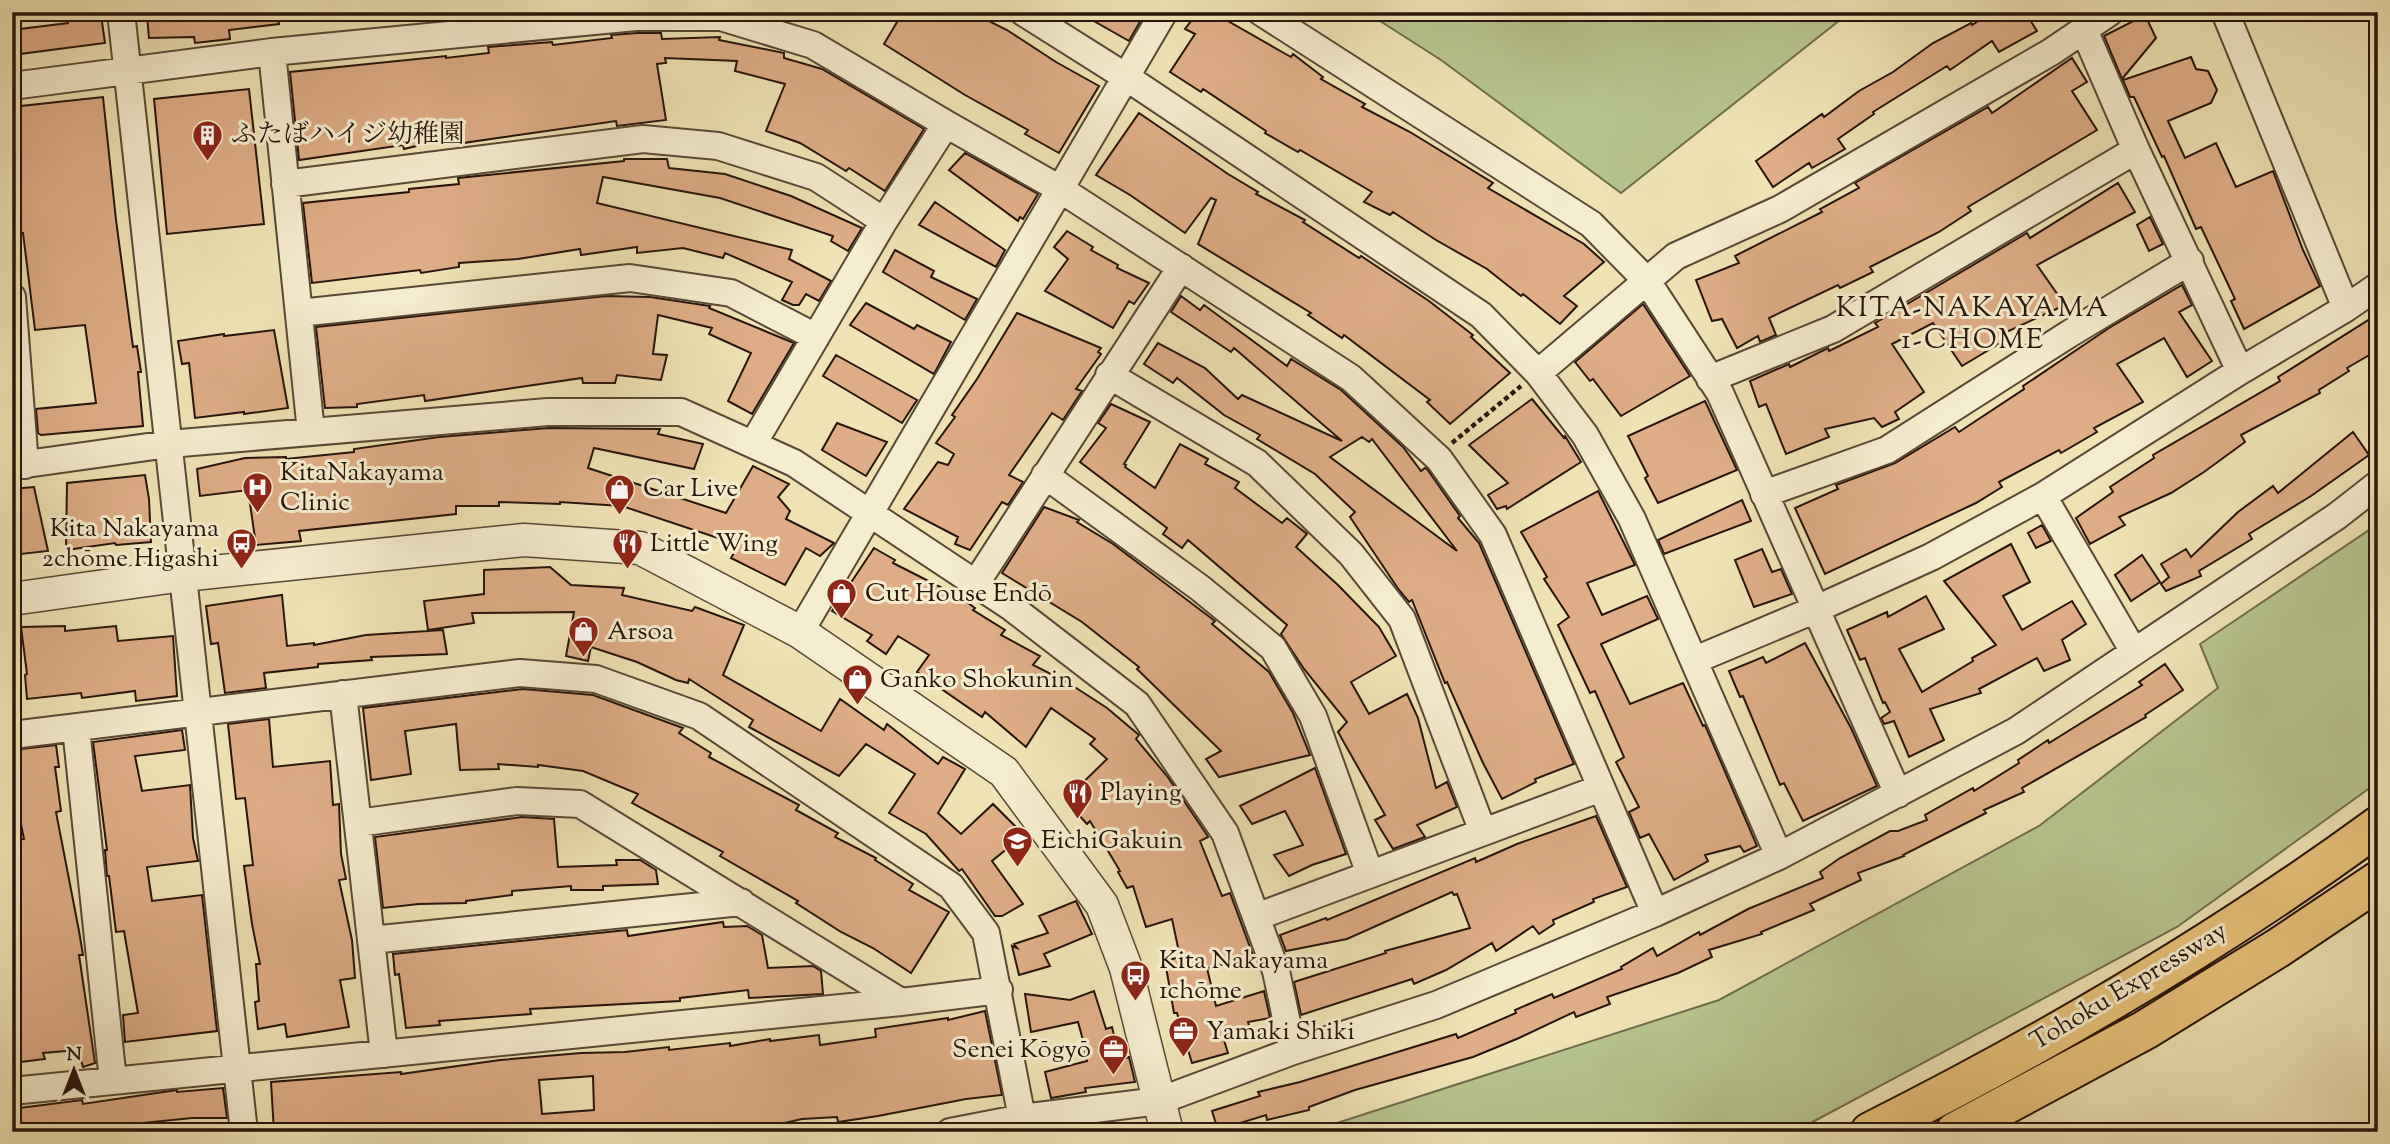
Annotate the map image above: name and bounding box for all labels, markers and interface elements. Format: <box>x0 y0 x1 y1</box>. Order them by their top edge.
place label: ふたばハイジ幼稚園 <box>231 117 465 154</box>
building icon: ふたばハイジ幼稚園 <box>191 118 225 162</box>
district label: KITA-NAKAYAMA 1-CHOME <box>1836 289 2110 361</box>
place label: KitaNakayama Clinic <box>280 455 444 522</box>
hospital icon: KitaNakayama Clinic <box>240 471 274 515</box>
place label: Car Live <box>643 471 738 508</box>
shop icon: Car Live <box>603 472 637 516</box>
place label: Kita Nakayama 2chōme Higashi <box>42 511 219 578</box>
place label: Little Wing <box>650 526 778 563</box>
bus stop icon: Kita Nakayama 2chōme Higashi <box>225 527 259 571</box>
restaurant icon: Little Wing <box>610 527 644 571</box>
place label: Cut House Endō <box>865 576 1052 613</box>
shop icon: Cut House Endō <box>825 577 859 621</box>
place label: Arsoa <box>607 614 674 651</box>
shop icon: Arsoa <box>567 615 601 659</box>
place label: Ganko Shokunin <box>880 662 1073 699</box>
shop icon: Ganko Shokunin <box>840 663 874 707</box>
place label: Playing <box>1100 775 1182 812</box>
restaurant icon: Playing <box>1060 776 1094 820</box>
place label: EichiGakuin <box>1041 823 1183 860</box>
school or university icon: EichiGakuin <box>1001 824 1035 868</box>
street label: Tohoku Expressway <box>2024 913 2234 1060</box>
place label: Kita Nakayama 1chōme <box>1159 943 1328 1010</box>
bus stop icon: Kita Nakayama 1chōme <box>1119 959 1153 1003</box>
place label: Yamaki Shiki <box>1206 1014 1355 1051</box>
office icon: Yamaki Shiki <box>1166 1015 1200 1059</box>
place label: Senei Kōgyō <box>952 1032 1091 1069</box>
office icon: Senei Kōgyō <box>1097 1033 1131 1077</box>
north arrow <box>38 1036 108 1106</box>
text: N <box>66 1042 82 1069</box>

